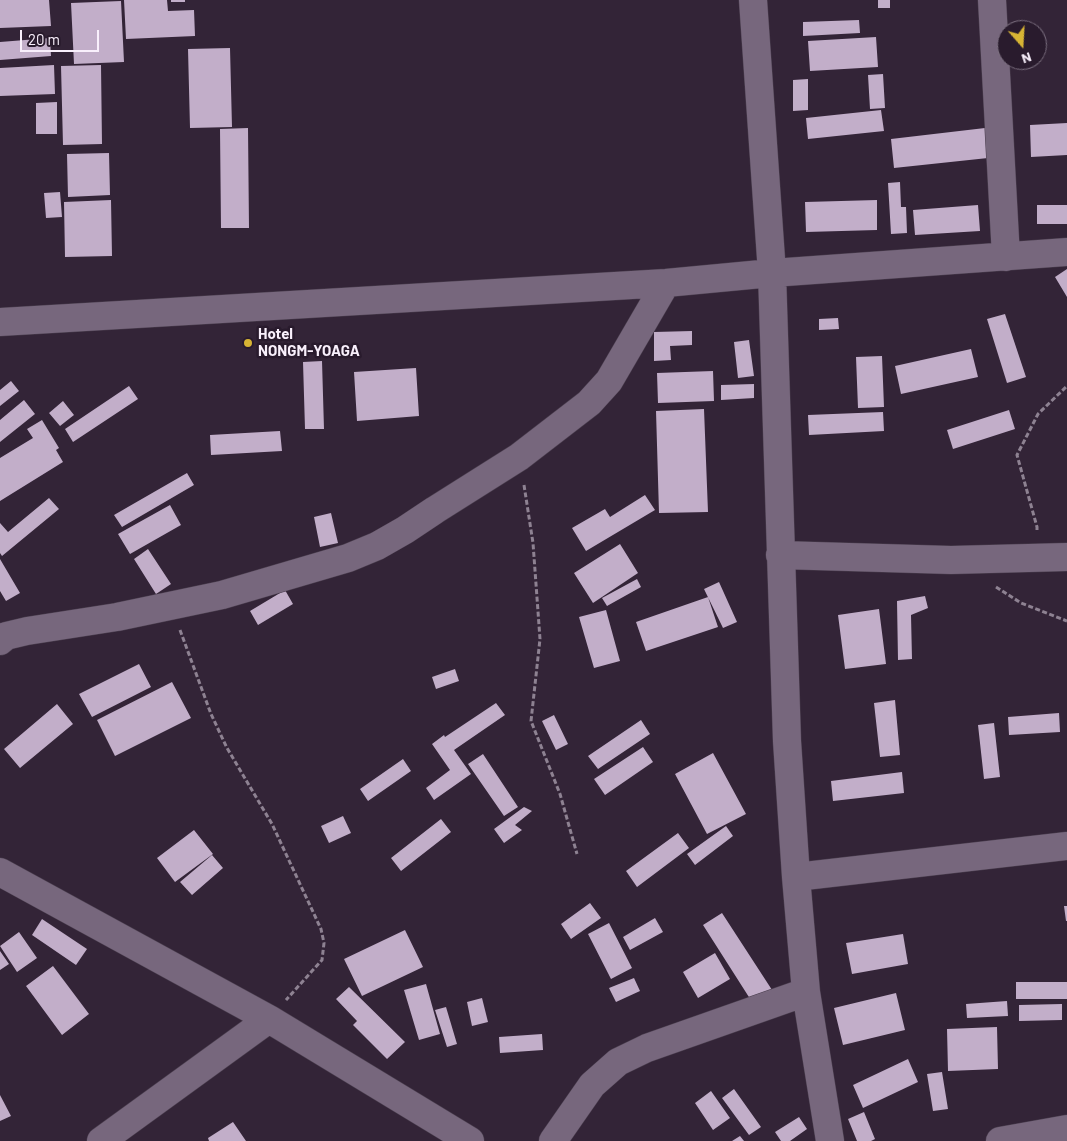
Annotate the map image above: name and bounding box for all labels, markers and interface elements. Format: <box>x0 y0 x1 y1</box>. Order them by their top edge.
scale bar <box>22 20 101 52</box>
north arrow <box>997 20 1047 70</box>
text: 20 m <box>28 30 60 48</box>
text: N <box>1020 49 1034 68</box>
place label: Hotel NONGM-YOAGA <box>258 325 360 360</box>
marker: Hotel NONGM-YOAGA <box>242 337 254 349</box>

